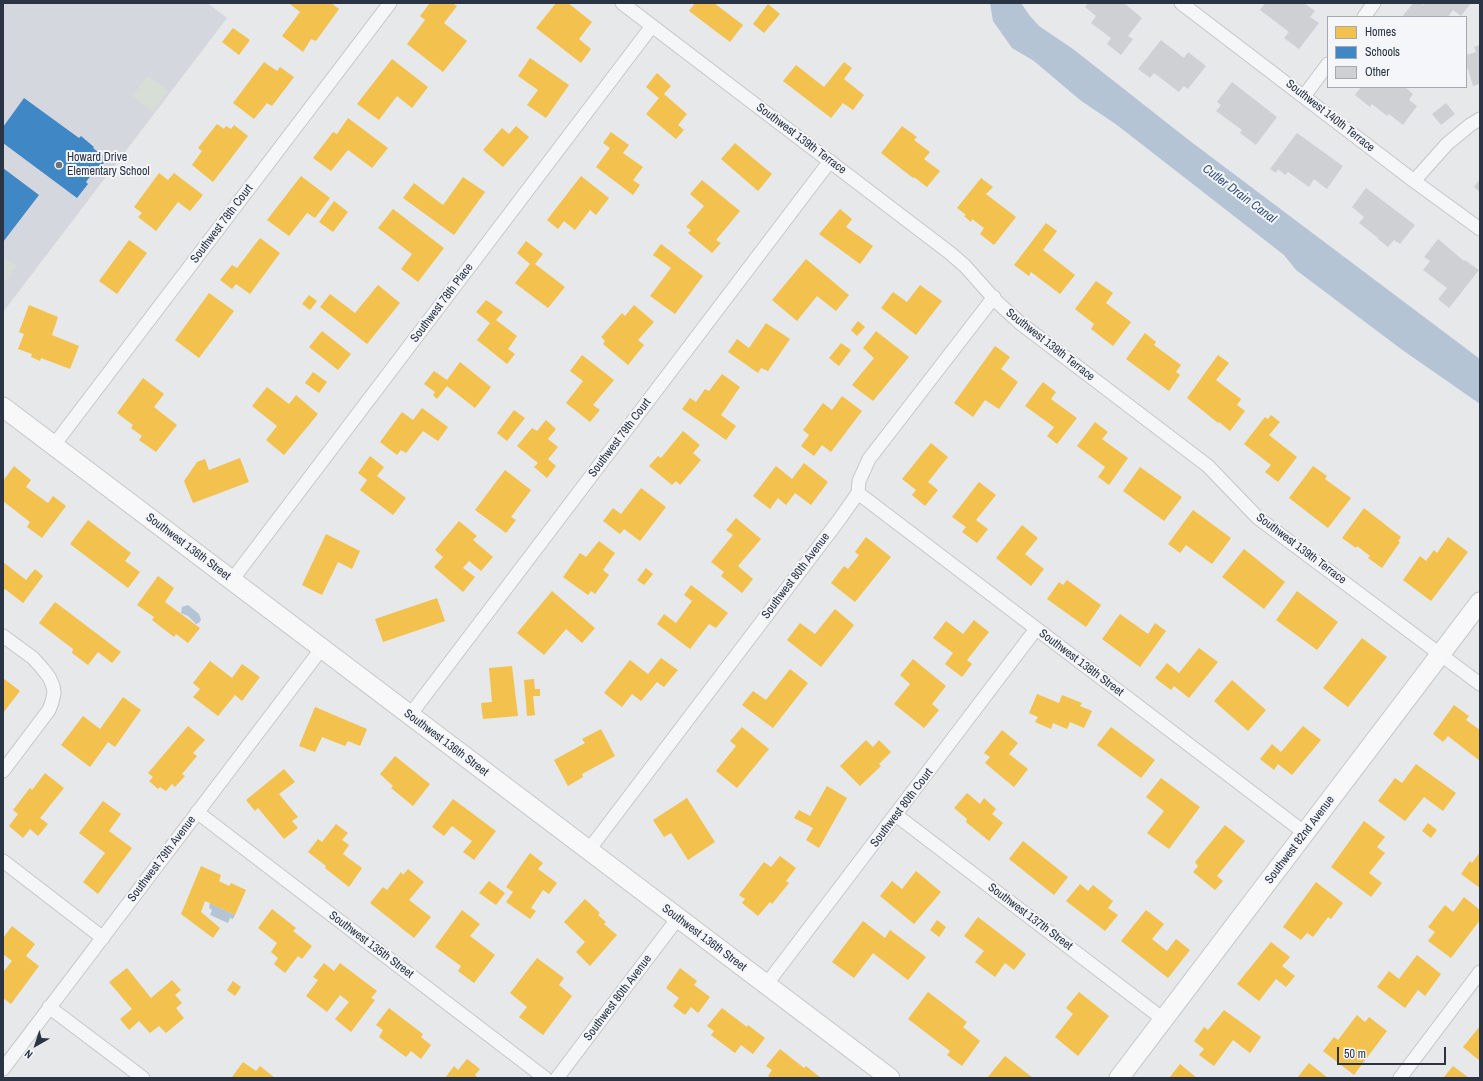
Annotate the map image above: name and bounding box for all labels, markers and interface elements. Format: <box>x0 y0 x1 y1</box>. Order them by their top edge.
legend <box>1327 16 1467 88</box>
text: Homes <box>1365 24 1396 40</box>
text: Schools <box>1365 44 1400 60</box>
text: Other <box>1365 64 1390 80</box>
street label: Southwest 140th Terrace <box>1283 77 1377 155</box>
street label: Southwest 139th Terrace <box>753 100 849 178</box>
place label: Howard Drive Elementary School <box>67 151 150 179</box>
marker: Howard Drive Elementary School <box>54 160 64 170</box>
water label: Cutler Drain Canal <box>1199 161 1279 227</box>
street label: Southwest 78th Court <box>188 182 256 266</box>
street label: Southwest 78th Place <box>408 261 476 345</box>
street label: Southwest 139th Terrace <box>1003 306 1097 384</box>
street label: Southwest 79th Court <box>586 396 654 480</box>
street label: Southwest 136th Street <box>143 510 233 584</box>
street label: Southwest 139th Terrace <box>1253 510 1349 588</box>
street label: Southwest 80th Avenue <box>759 530 833 622</box>
street label: Southwest 138th Street <box>1036 626 1126 700</box>
street label: Southwest 136th Street <box>401 706 491 780</box>
street label: Southwest 80th Court <box>868 766 936 850</box>
street label: Southwest 82nd Avenue <box>1262 793 1338 887</box>
street label: Southwest 79th Avenue <box>125 813 199 905</box>
street label: Southwest 137th Street <box>985 880 1075 954</box>
street label: Southwest 136th Street <box>659 901 749 975</box>
street label: Southwest 135th Street <box>326 908 416 982</box>
street label: Southwest 80th Avenue <box>581 952 655 1044</box>
north arrow <box>16 1025 56 1065</box>
scale bar <box>1339 1039 1448 1065</box>
text: 50 m <box>1344 1046 1366 1062</box>
text: N <box>22 1047 35 1062</box>

